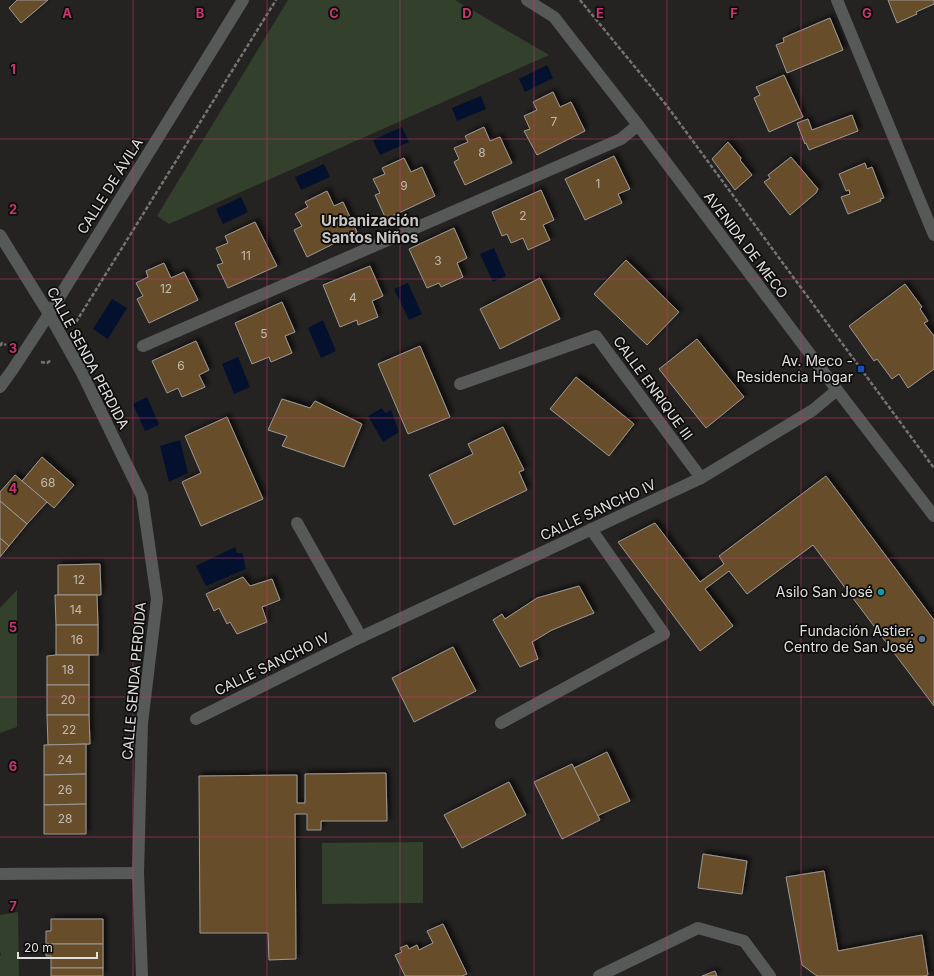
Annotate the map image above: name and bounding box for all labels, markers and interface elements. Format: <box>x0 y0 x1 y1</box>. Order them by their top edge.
text: A <box>62 5 72 21</box>
text: B <box>196 5 205 21</box>
text: C <box>329 5 339 21</box>
text: D <box>462 5 472 21</box>
text: E <box>596 5 604 21</box>
text: F <box>730 5 738 21</box>
text: G <box>862 5 872 21</box>
text: 1 <box>10 61 16 77</box>
house number: 7 <box>551 114 558 129</box>
street label: CALLE DE ÁVILA <box>73 134 146 237</box>
house number: 8 <box>478 145 486 160</box>
house number: 1 <box>596 176 600 191</box>
house number: 9 <box>400 178 408 193</box>
street label: AVENIDA DE MECO <box>701 188 792 301</box>
text: 2 <box>9 201 17 217</box>
house number: 2 <box>519 208 527 223</box>
district label: Urbanización Santos Niños <box>321 211 419 247</box>
house number: 11 <box>241 248 251 263</box>
house number: 3 <box>434 253 442 268</box>
house number: 12 <box>160 281 172 296</box>
street label: CALLE SENDA PERDIDA <box>44 284 133 432</box>
house number: 4 <box>349 290 357 305</box>
house number: 5 <box>260 326 268 341</box>
street label: CALLE ENRIQUE III <box>610 332 697 443</box>
text: 3 <box>9 340 17 356</box>
place label: Av. Meco - Residencia Hogar <box>737 352 853 385</box>
house number: 6 <box>177 358 185 373</box>
marker: Av. Meco - Residencia Hogar <box>856 364 866 374</box>
house number: 68 <box>41 475 55 490</box>
street label: CALLE SANCHO IV <box>537 475 659 544</box>
text: 4 <box>9 480 18 496</box>
house number: 12 <box>73 572 85 587</box>
place label: Asilo San José <box>776 583 873 600</box>
marker: Asilo San José <box>876 587 886 597</box>
street label: CALLE SENDA PERDIDA <box>118 601 149 761</box>
house number: 14 <box>70 602 83 617</box>
text: 5 <box>9 619 17 635</box>
place label: Fundación Astier. Centro de San José <box>784 622 914 655</box>
street label: CALLE SANCHO IV <box>212 628 332 699</box>
house number: 16 <box>71 632 83 647</box>
marker: Fundación Astier. Centro de San José <box>917 634 927 644</box>
house number: 18 <box>62 662 74 677</box>
house number: 20 <box>61 692 75 707</box>
house number: 22 <box>62 722 76 737</box>
house number: 24 <box>58 752 73 767</box>
text: 6 <box>9 758 17 774</box>
house number: 26 <box>58 782 72 797</box>
house number: 28 <box>58 811 72 826</box>
text: 7 <box>9 898 17 914</box>
scale bar <box>18 934 97 960</box>
text: 20 m <box>24 940 53 955</box>

